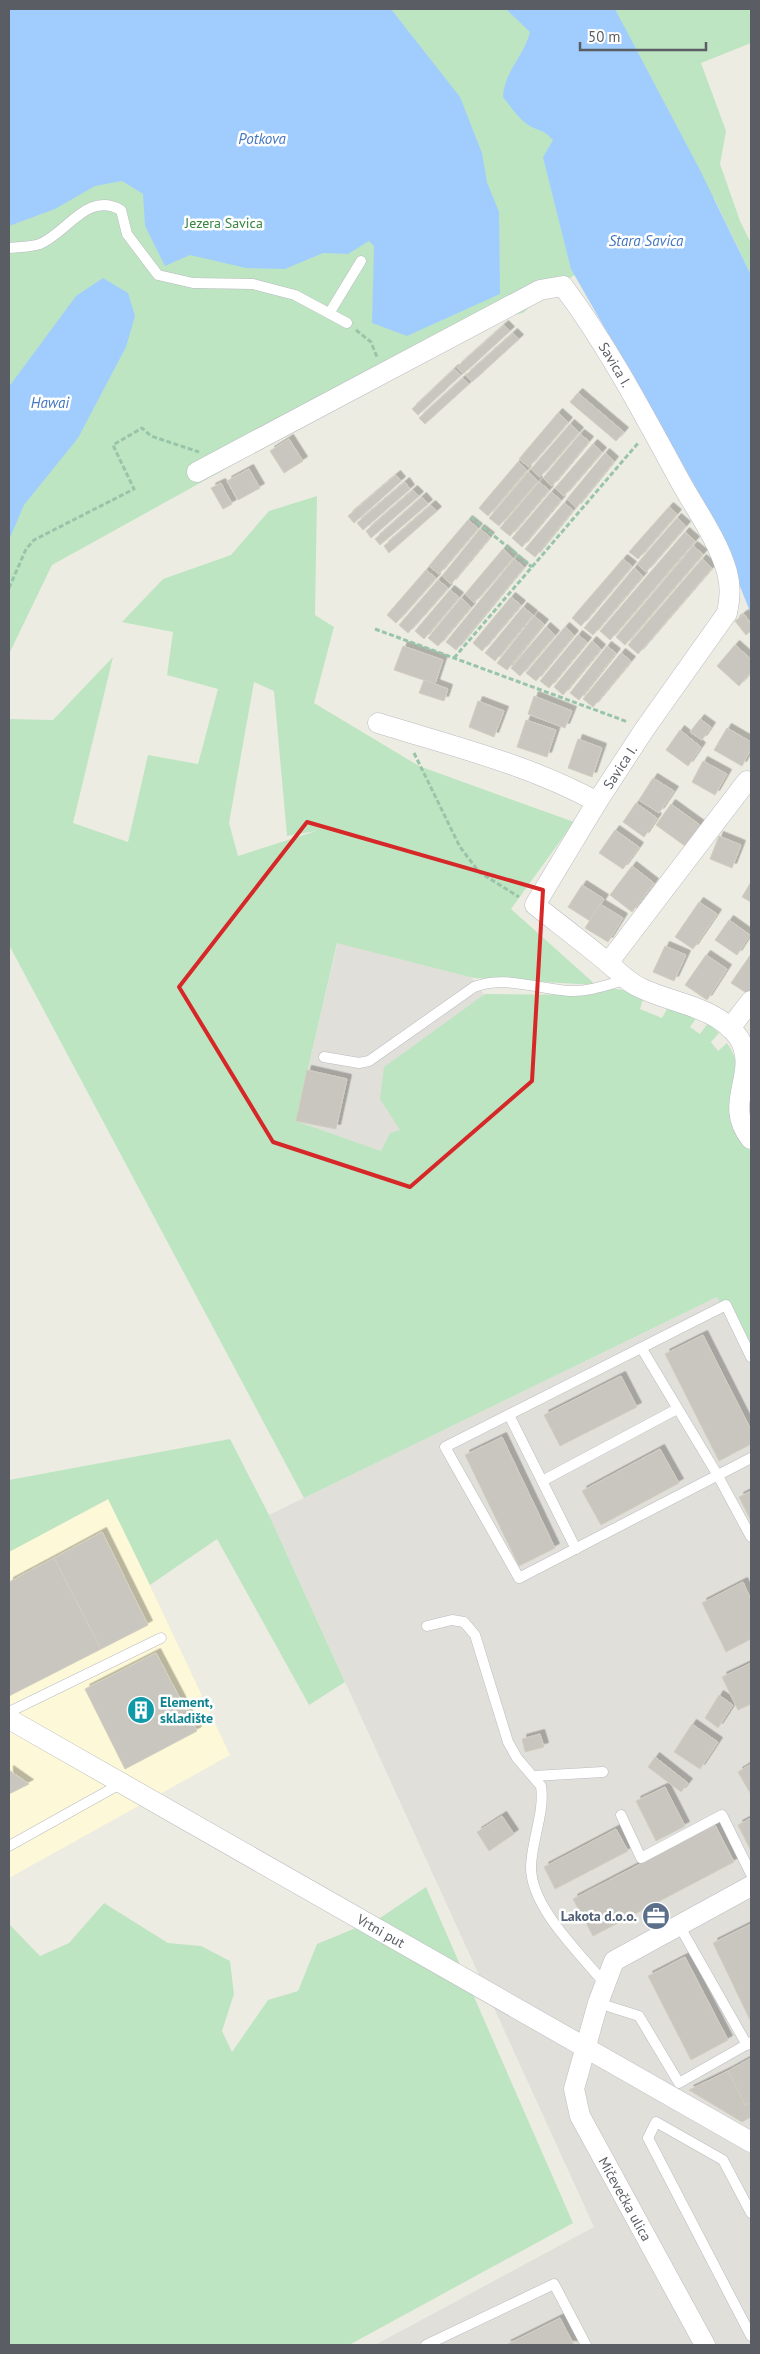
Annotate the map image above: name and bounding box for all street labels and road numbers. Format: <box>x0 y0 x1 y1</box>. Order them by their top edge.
street label: Savica I. <box>595 339 635 390</box>
street label: Savica I. <box>599 742 641 792</box>
street label: Vrtni put <box>353 1910 408 1952</box>
street label: Mičevečka ulica <box>594 2154 656 2244</box>

